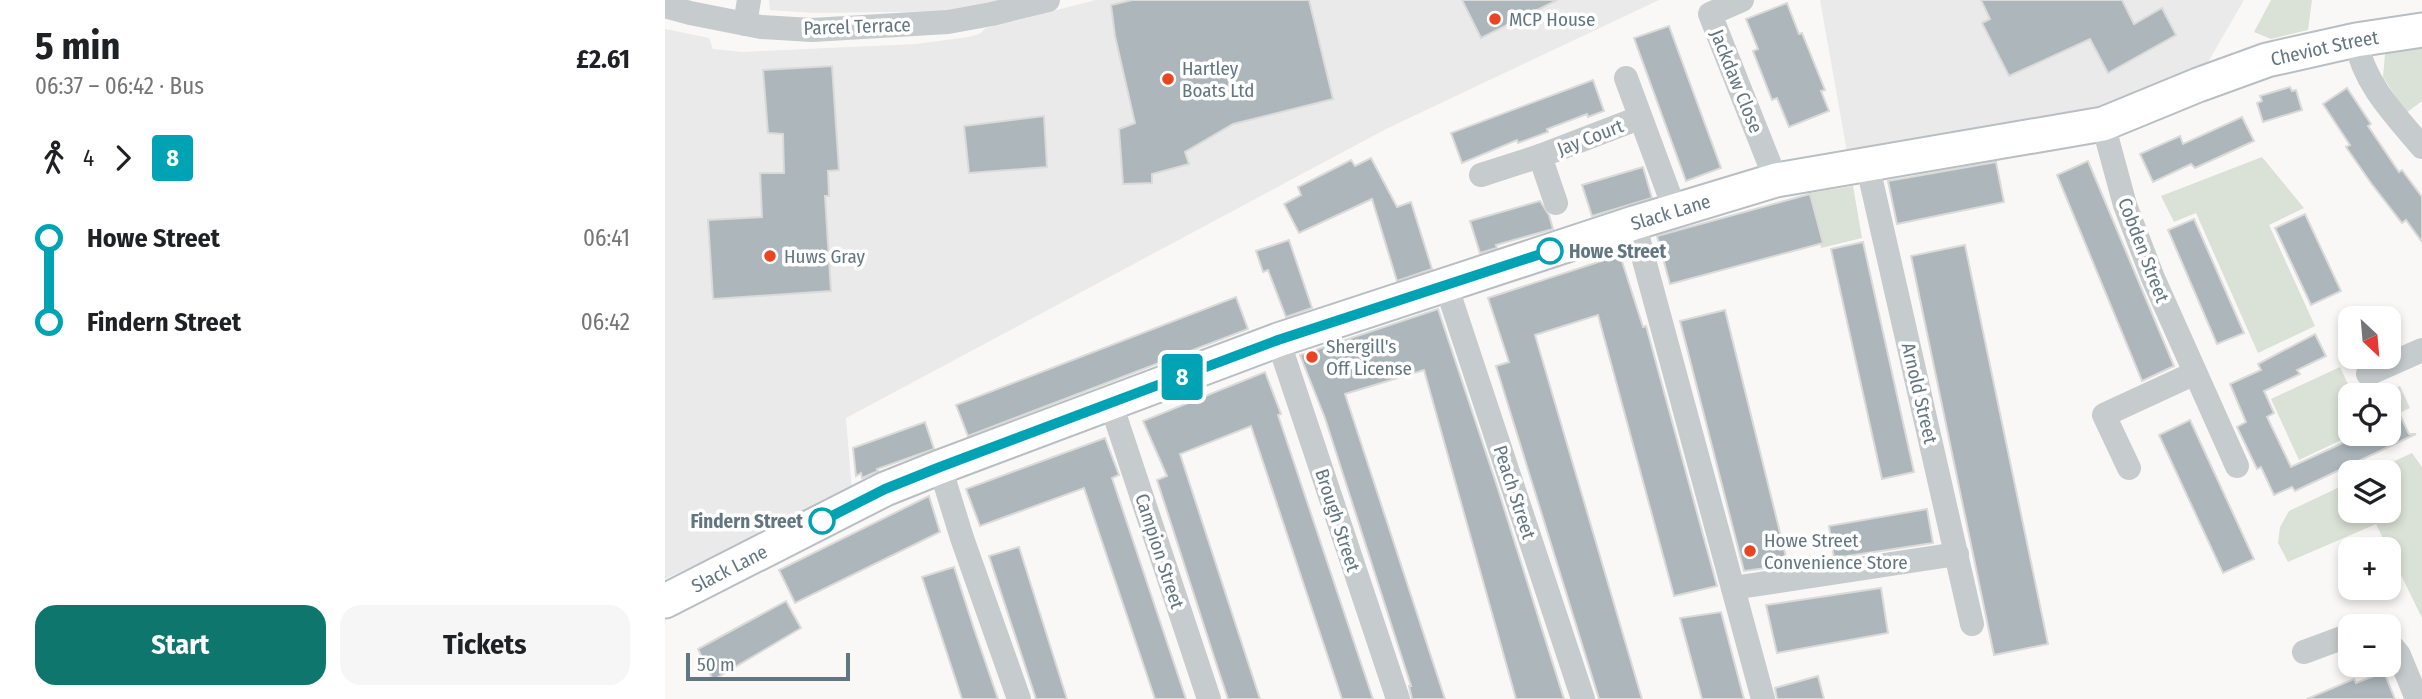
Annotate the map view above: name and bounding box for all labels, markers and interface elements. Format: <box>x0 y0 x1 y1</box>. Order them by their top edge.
place label: MCP House <box>1509 8 1595 31</box>
marker: MCP House <box>1487 11 1503 27</box>
street label: Parcel Terrace <box>803 13 911 40</box>
text: 5 min <box>35 23 120 69</box>
street label: Jackdaw Close <box>1705 26 1768 136</box>
street label: Cheviot Street <box>2269 26 2381 71</box>
text: £2.61 <box>576 44 630 75</box>
place label: Hartley Boats Ltd <box>1182 57 1254 102</box>
marker: Hartley Boats Ltd <box>1160 71 1176 87</box>
text: 06:37 – 06:42 · Bus <box>35 72 204 100</box>
street label: Jay Court <box>1554 114 1627 161</box>
icon: walk <box>35 139 73 177</box>
icon: forward <box>104 139 142 177</box>
text: 4 <box>83 144 94 172</box>
text: 8 <box>166 144 179 172</box>
street label: Slack Lane <box>1628 190 1713 235</box>
street label: Cobden Street <box>2113 195 2174 306</box>
text: Howe Street <box>87 223 220 254</box>
text: 06:41 <box>583 224 630 252</box>
marker: Howe Street <box>1537 238 1563 264</box>
place label: Howe Street <box>1569 240 1666 263</box>
place label: Huws Gray <box>784 245 865 268</box>
marker: Huws Gray <box>762 248 778 264</box>
north arrow <box>2338 306 2401 369</box>
map controls <box>2338 306 2401 677</box>
text: Findern Street <box>87 307 241 338</box>
text: 06:42 <box>581 308 630 336</box>
place label: Shergill's Off License <box>1326 335 1412 380</box>
street label: Arnold Street <box>1897 340 1942 447</box>
marker: Shergill's Off License <box>1304 349 1320 365</box>
line badge: 8 <box>1159 354 1205 400</box>
text: 8 <box>1176 363 1188 391</box>
button: locate <box>2338 383 2401 446</box>
street label: Peach Street <box>1489 442 1541 543</box>
button: layers <box>2338 460 2401 523</box>
street label: Brough Street <box>1310 466 1365 575</box>
street label: Campion Street <box>1130 491 1189 612</box>
marker: Findern Street <box>809 508 835 534</box>
place label: Findern Street <box>690 510 803 533</box>
place label: Howe Street Convenience Store <box>1764 529 1908 574</box>
button: + <box>2338 537 2401 600</box>
street label: Slack Lane <box>688 540 771 598</box>
marker: Howe Street Convenience Store <box>1742 543 1758 559</box>
button: Start <box>35 605 326 685</box>
button: Tickets <box>340 605 630 685</box>
button: − <box>2338 614 2401 677</box>
scale bar <box>686 650 851 682</box>
text: 50 m <box>697 653 735 676</box>

